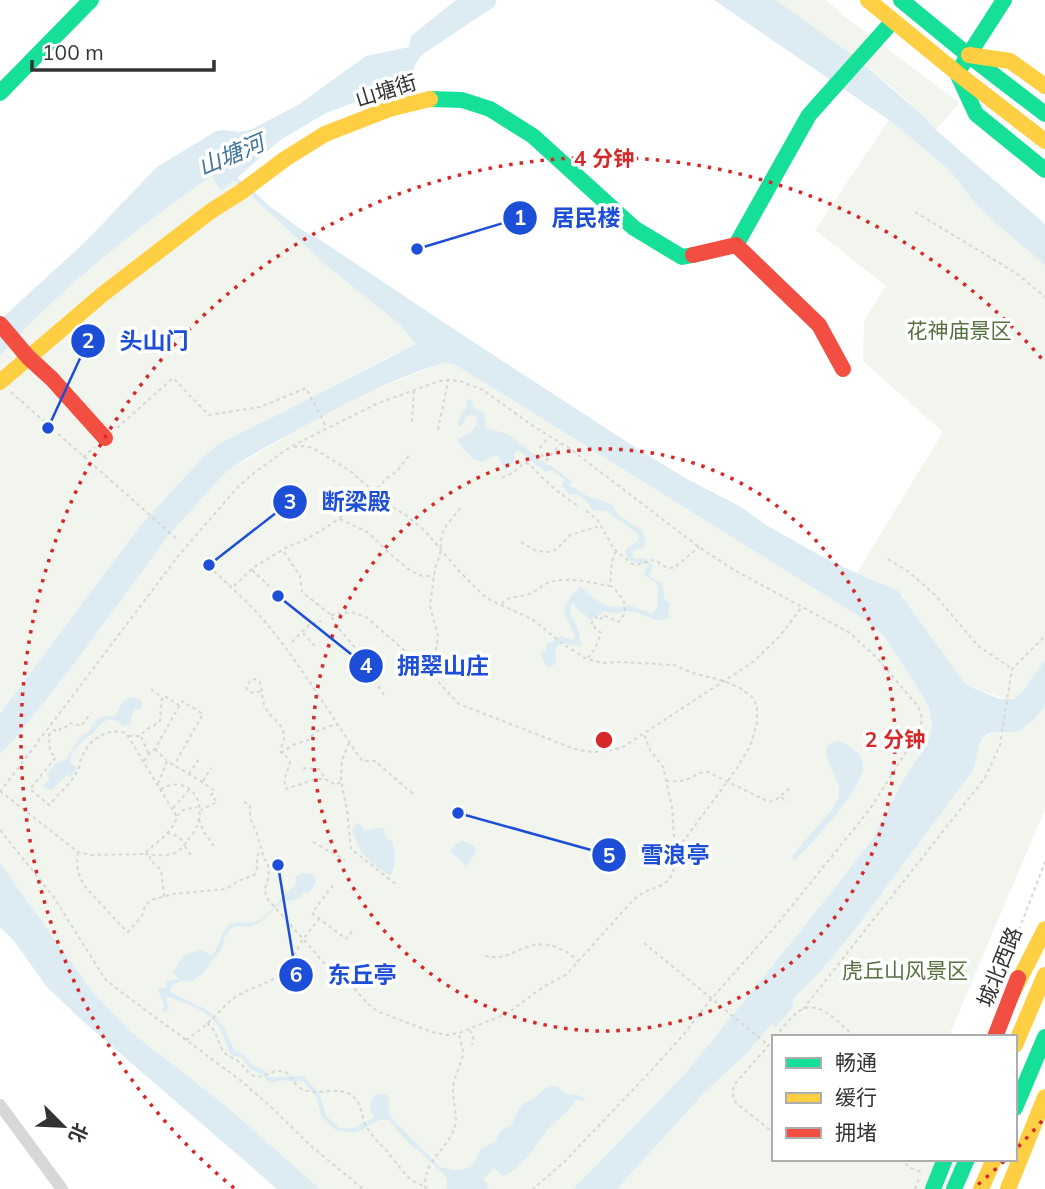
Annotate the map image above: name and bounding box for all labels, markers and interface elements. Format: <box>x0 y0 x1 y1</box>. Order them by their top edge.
scale bar <box>32 28 214 72</box>
text: 100 m <box>42 39 104 65</box>
street label: 山塘街 <box>352 68 420 112</box>
water label: 山塘河 <box>193 126 272 181</box>
text: 4 分钟 <box>574 145 634 171</box>
callout: 居民楼 <box>502 196 634 240</box>
text: 居民楼 <box>552 203 621 232</box>
text: 1 <box>514 204 526 230</box>
park label: 花神庙景区 <box>907 317 1012 343</box>
callout: 头山门 <box>70 319 202 363</box>
text: 头山门 <box>120 326 189 355</box>
text: 2 <box>82 327 94 353</box>
callout: 断梁殿 <box>272 480 404 524</box>
text: 断梁殿 <box>322 487 391 516</box>
text: 3 <box>284 488 296 514</box>
callout: 拥翠山庄 <box>348 644 503 688</box>
text: 拥翠山庄 <box>397 651 489 680</box>
text: 4 <box>360 652 373 678</box>
text: 2 分钟 <box>865 726 925 752</box>
centre of rings <box>592 728 616 752</box>
callout: 雪浪亭 <box>591 833 723 877</box>
text: 雪浪亭 <box>641 840 710 869</box>
text: 5 <box>603 842 615 868</box>
street label: 城北西路 <box>971 923 1027 1010</box>
callout: 东丘亭 <box>279 953 411 997</box>
park label: 虎丘山风景区 <box>842 957 968 983</box>
text: 东丘亭 <box>328 960 397 989</box>
text: 6 <box>290 961 302 987</box>
legend <box>772 1035 1017 1161</box>
text: 畅通 <box>835 1049 877 1075</box>
text: 缓行 <box>835 1084 877 1110</box>
north arrow <box>28 1091 98 1161</box>
text: 北 <box>64 1119 93 1146</box>
text: 拥堵 <box>835 1119 877 1145</box>

